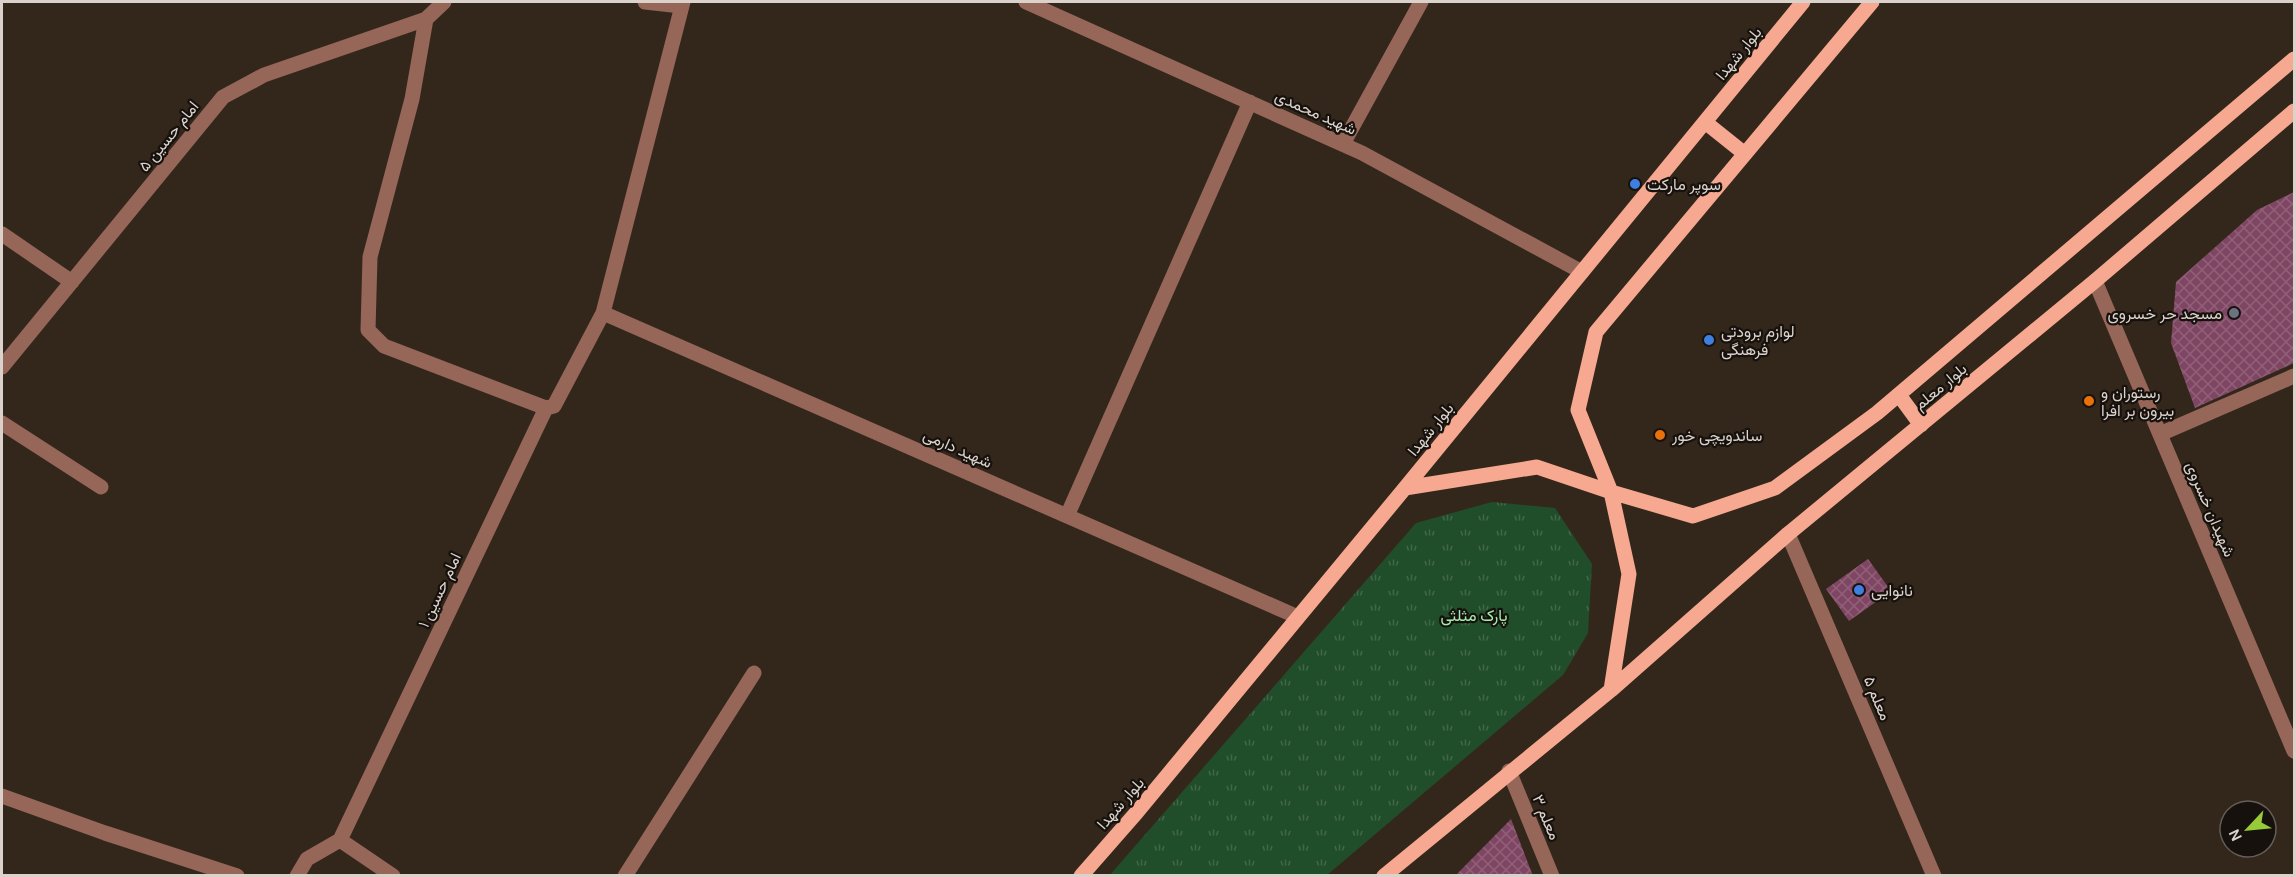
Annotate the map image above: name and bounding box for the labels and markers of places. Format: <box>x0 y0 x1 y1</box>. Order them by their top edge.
place label: سوپر مارکت <box>1647 175 1721 196</box>
marker: سوپر مارکت <box>1628 177 1642 191</box>
place label: مسجد حر خسروی <box>2107 304 2222 324</box>
marker: مسجد حر خسروی <box>2227 306 2241 320</box>
place label: لوازم برودتی فرهنگی <box>1721 322 1795 360</box>
marker: لوازم برودتی فرهنگی <box>1702 333 1716 347</box>
place label: رستوران و بيرون بر افرا <box>2101 383 2174 421</box>
marker: رستوران و بيرون بر افرا <box>2082 394 2096 408</box>
place label: ساندویچی خور <box>1671 426 1762 447</box>
marker: ساندویچی خور <box>1653 428 1667 442</box>
place label: نانوایی <box>1871 581 1913 601</box>
marker: نانوایی <box>1852 583 1866 597</box>

